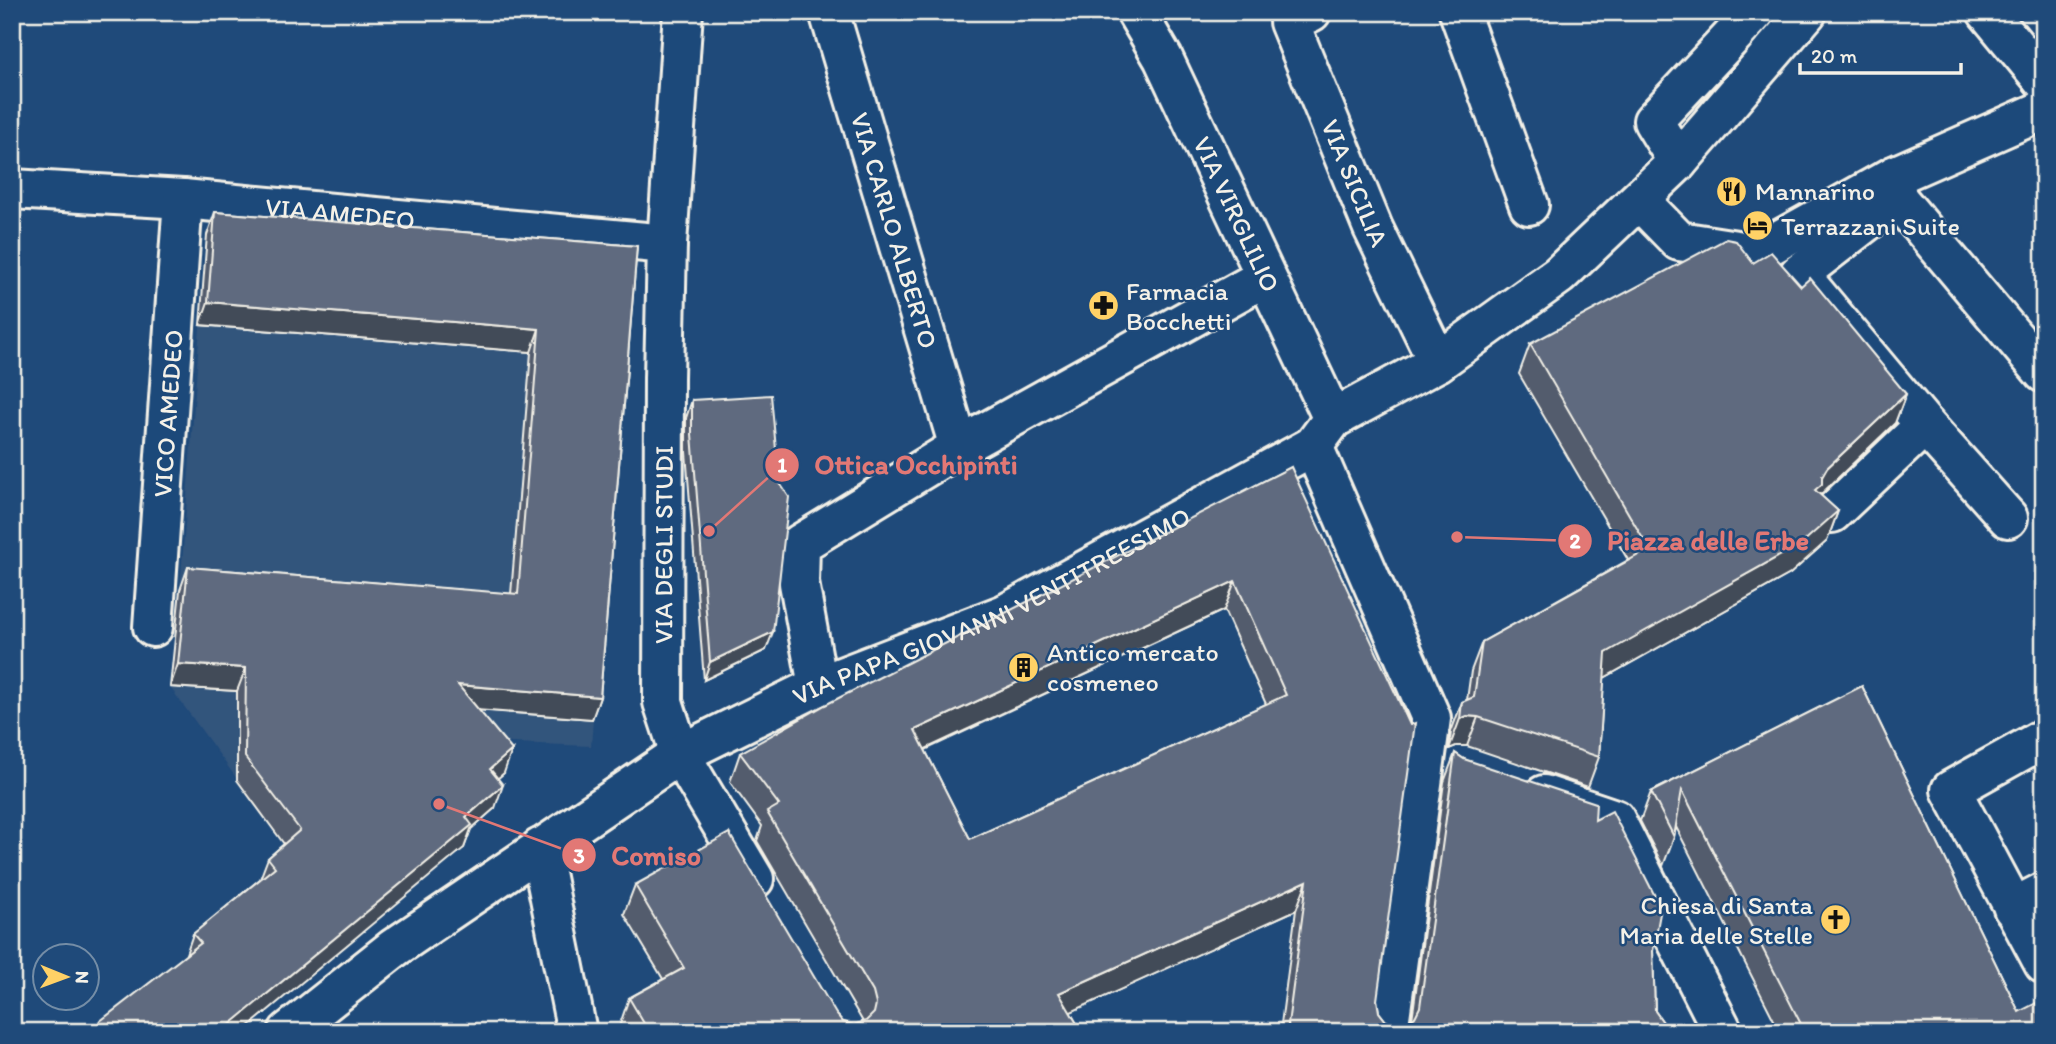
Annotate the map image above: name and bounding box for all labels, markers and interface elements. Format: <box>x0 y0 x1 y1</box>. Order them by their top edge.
scale bar <box>1800 32 1962 76</box>
text: 20 m <box>1811 43 1858 68</box>
street label: VIA CARLO ALBERTO <box>844 109 945 352</box>
street label: VIA SICILIA <box>1314 115 1396 252</box>
street label: VIA VIRGLILIO <box>1186 131 1287 297</box>
restaurant icon: Mannarino <box>1715 174 1749 208</box>
place label: Mannarino <box>1755 175 1875 207</box>
street label: VIA AMEDEO <box>264 191 416 236</box>
hotel icon: Terrazzani Suite <box>1741 209 1775 243</box>
place label: Terrazzani Suite <box>1781 210 1960 242</box>
place label: Farmacia Bocchetti <box>1126 275 1231 337</box>
pharmacy icon: Farmacia Bocchetti <box>1086 289 1120 323</box>
street label: VICO AMEDEO <box>146 328 190 499</box>
callout: Ottica Occhipinti <box>765 440 1031 489</box>
street label: VIA DEGLI STUDI <box>647 445 680 644</box>
text: Ottica Occhipinti <box>814 447 1018 481</box>
text: 1 <box>777 452 787 477</box>
street label: VIA PAPA GIOVANNI VENTITREESIMO <box>787 500 1196 712</box>
callout: Piazza delle Erbe <box>1558 516 1822 565</box>
text: Piazza delle Erbe <box>1607 523 1809 557</box>
text: 2 <box>1569 528 1581 553</box>
place label: Antico mercato cosmeneo <box>1047 636 1219 698</box>
building icon: Antico mercato cosmeneo <box>1007 650 1041 684</box>
callout: Comiso <box>562 831 714 880</box>
text: Comiso <box>611 838 701 872</box>
text: 3 <box>573 843 585 868</box>
place label: Chiesa di Santa Maria delle Stelle <box>1619 889 1814 951</box>
church icon: Chiesa di Santa Maria delle Stelle <box>1819 903 1853 937</box>
north arrow <box>32 942 102 1012</box>
text: N <box>71 971 94 984</box>

